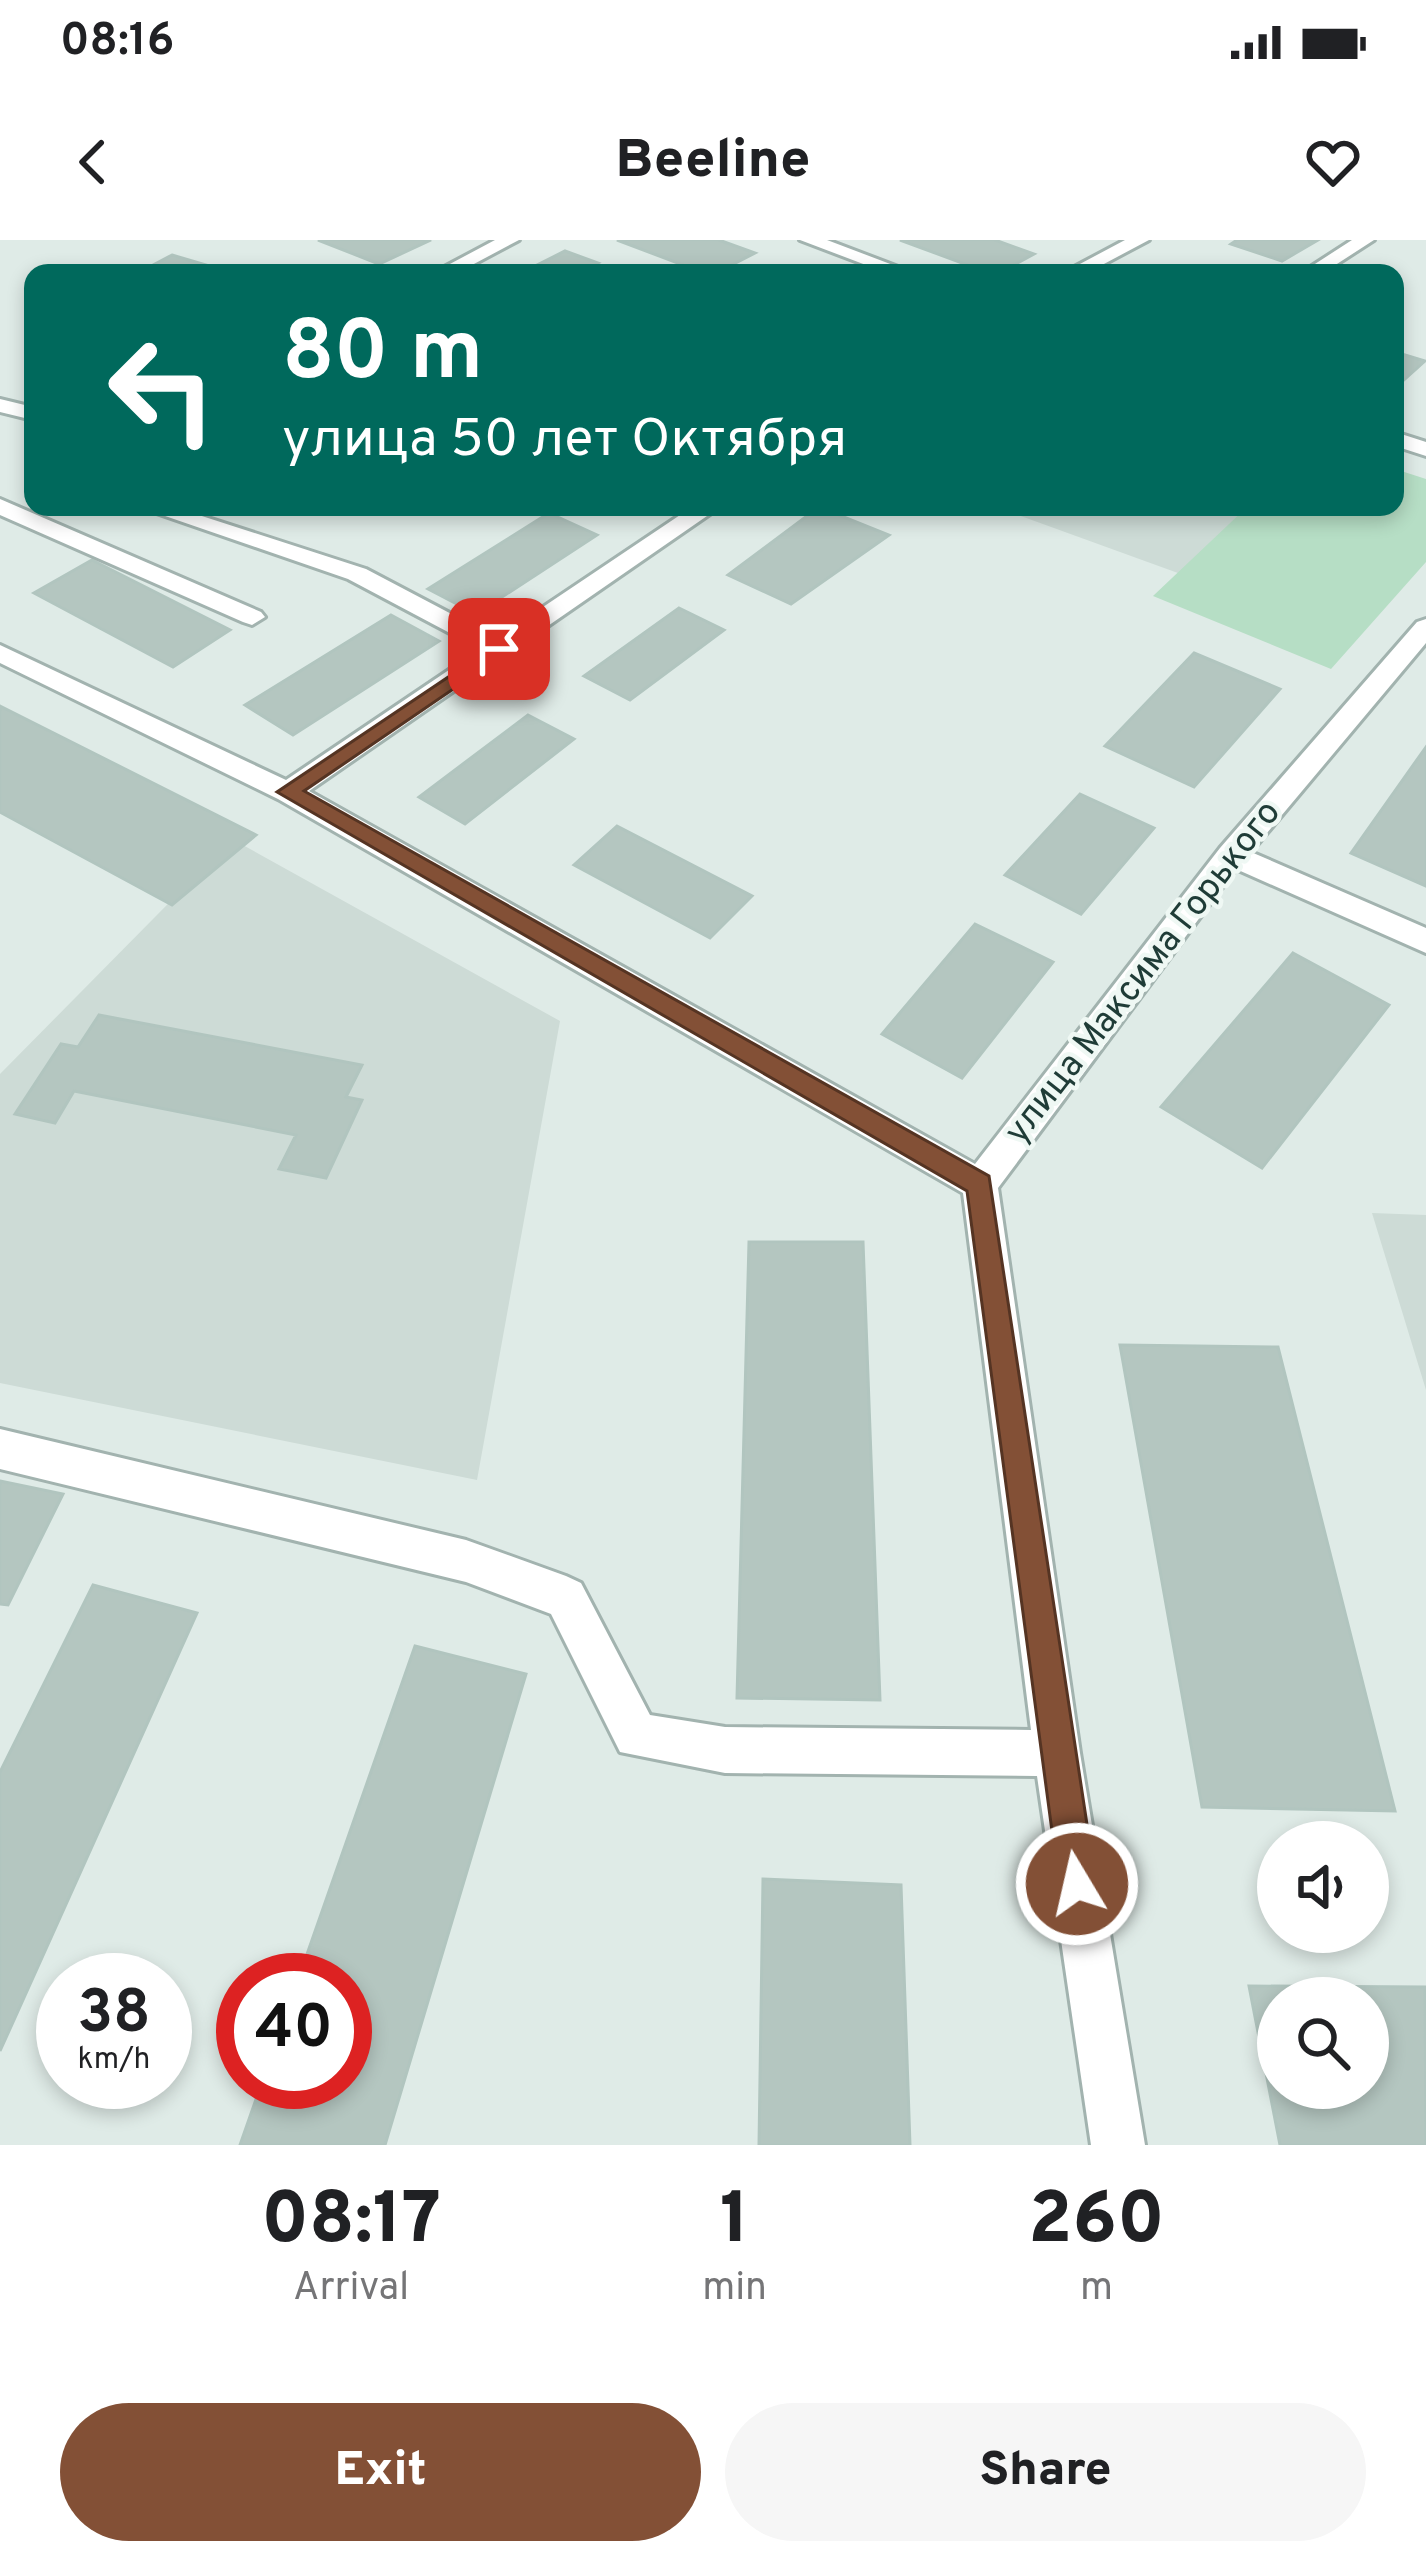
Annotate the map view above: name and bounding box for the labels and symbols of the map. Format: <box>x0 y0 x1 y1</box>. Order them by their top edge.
pin <box>448 598 550 700</box>
street label: улица Максима Горького <box>995 792 1293 1154</box>
position arrow <box>1014 1821 1140 1947</box>
speed limit sign: 40 <box>216 1953 372 2109</box>

